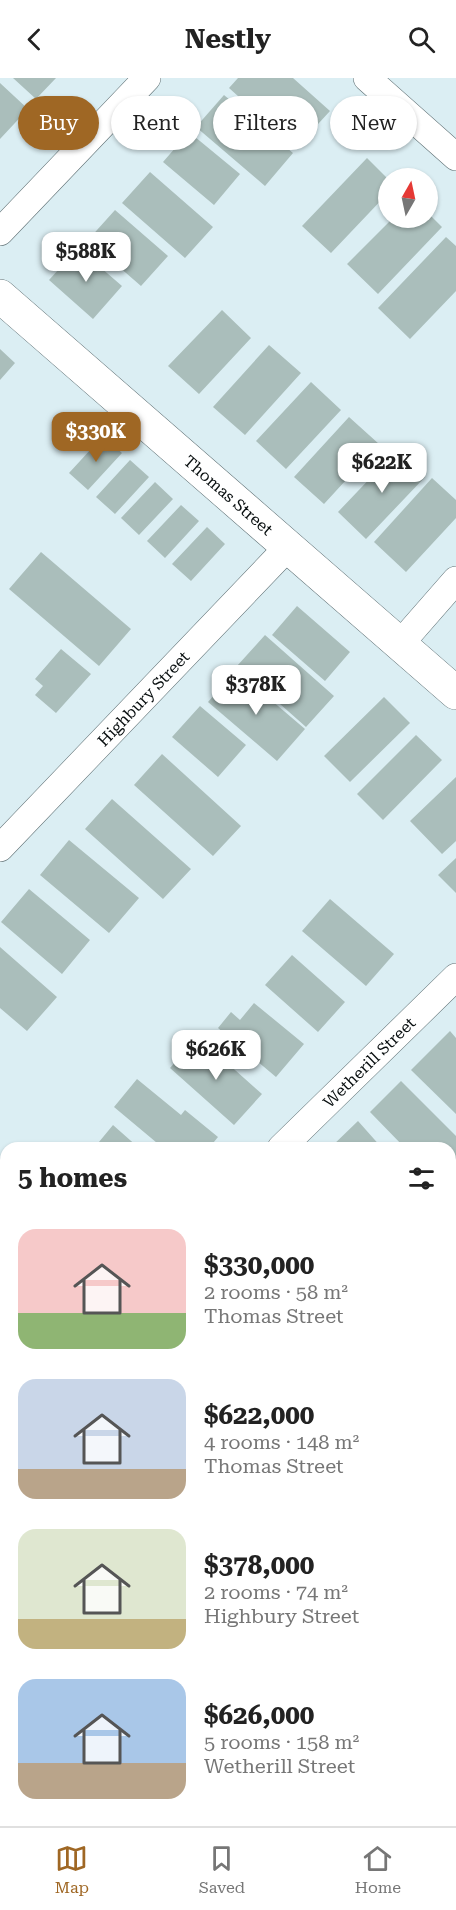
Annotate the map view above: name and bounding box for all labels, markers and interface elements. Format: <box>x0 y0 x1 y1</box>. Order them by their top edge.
icon: back <box>18 23 51 56</box>
text: Nestly <box>185 23 271 55</box>
icon: search <box>405 23 438 56</box>
chip: Buy <box>18 96 99 150</box>
chip: Rent <box>111 96 201 150</box>
chip: Filters <box>213 96 318 150</box>
chip: New <box>330 96 417 150</box>
north arrow <box>378 168 438 228</box>
map controls <box>378 168 438 228</box>
pin: $588K <box>44 232 128 283</box>
text: $588K <box>56 239 116 263</box>
pin: $330K <box>54 412 138 463</box>
text: $330K <box>66 419 126 443</box>
pin: $622K <box>340 443 424 494</box>
text: $622K <box>352 450 412 474</box>
street label: Thomas Street <box>180 451 277 539</box>
street label: Highbury Street <box>94 647 193 750</box>
pin: $378K <box>214 665 298 716</box>
text: $378K <box>226 672 286 696</box>
street label: Wetherill Street <box>319 1013 419 1111</box>
pin: $626K <box>174 1030 258 1081</box>
text: $626K <box>186 1037 246 1061</box>
icon: filters <box>405 1162 438 1195</box>
text: 5 homes <box>18 1163 127 1193</box>
text: $330,000 <box>204 1250 314 1280</box>
icon: home <box>66 1253 138 1325</box>
text: 2 rooms · 58 m² <box>204 1280 348 1304</box>
text: Thomas Street <box>204 1304 344 1328</box>
text: $622,000 <box>204 1400 314 1430</box>
icon: home <box>66 1403 138 1475</box>
text: 4 rooms · 148 m² <box>204 1430 359 1454</box>
text: Thomas Street <box>204 1454 344 1478</box>
text: $378,000 <box>204 1550 314 1580</box>
icon: home <box>66 1553 138 1625</box>
text: 2 rooms · 74 m² <box>204 1580 348 1604</box>
text: Highbury Street <box>204 1604 359 1628</box>
text: $626,000 <box>204 1700 314 1730</box>
icon: home <box>66 1703 138 1775</box>
text: 5 rooms · 158 m² <box>204 1730 359 1754</box>
text: Wetherill Street <box>204 1754 355 1778</box>
tab: Map <box>55 1842 89 1897</box>
tab: Saved <box>199 1842 245 1897</box>
tab: Home <box>355 1842 401 1897</box>

